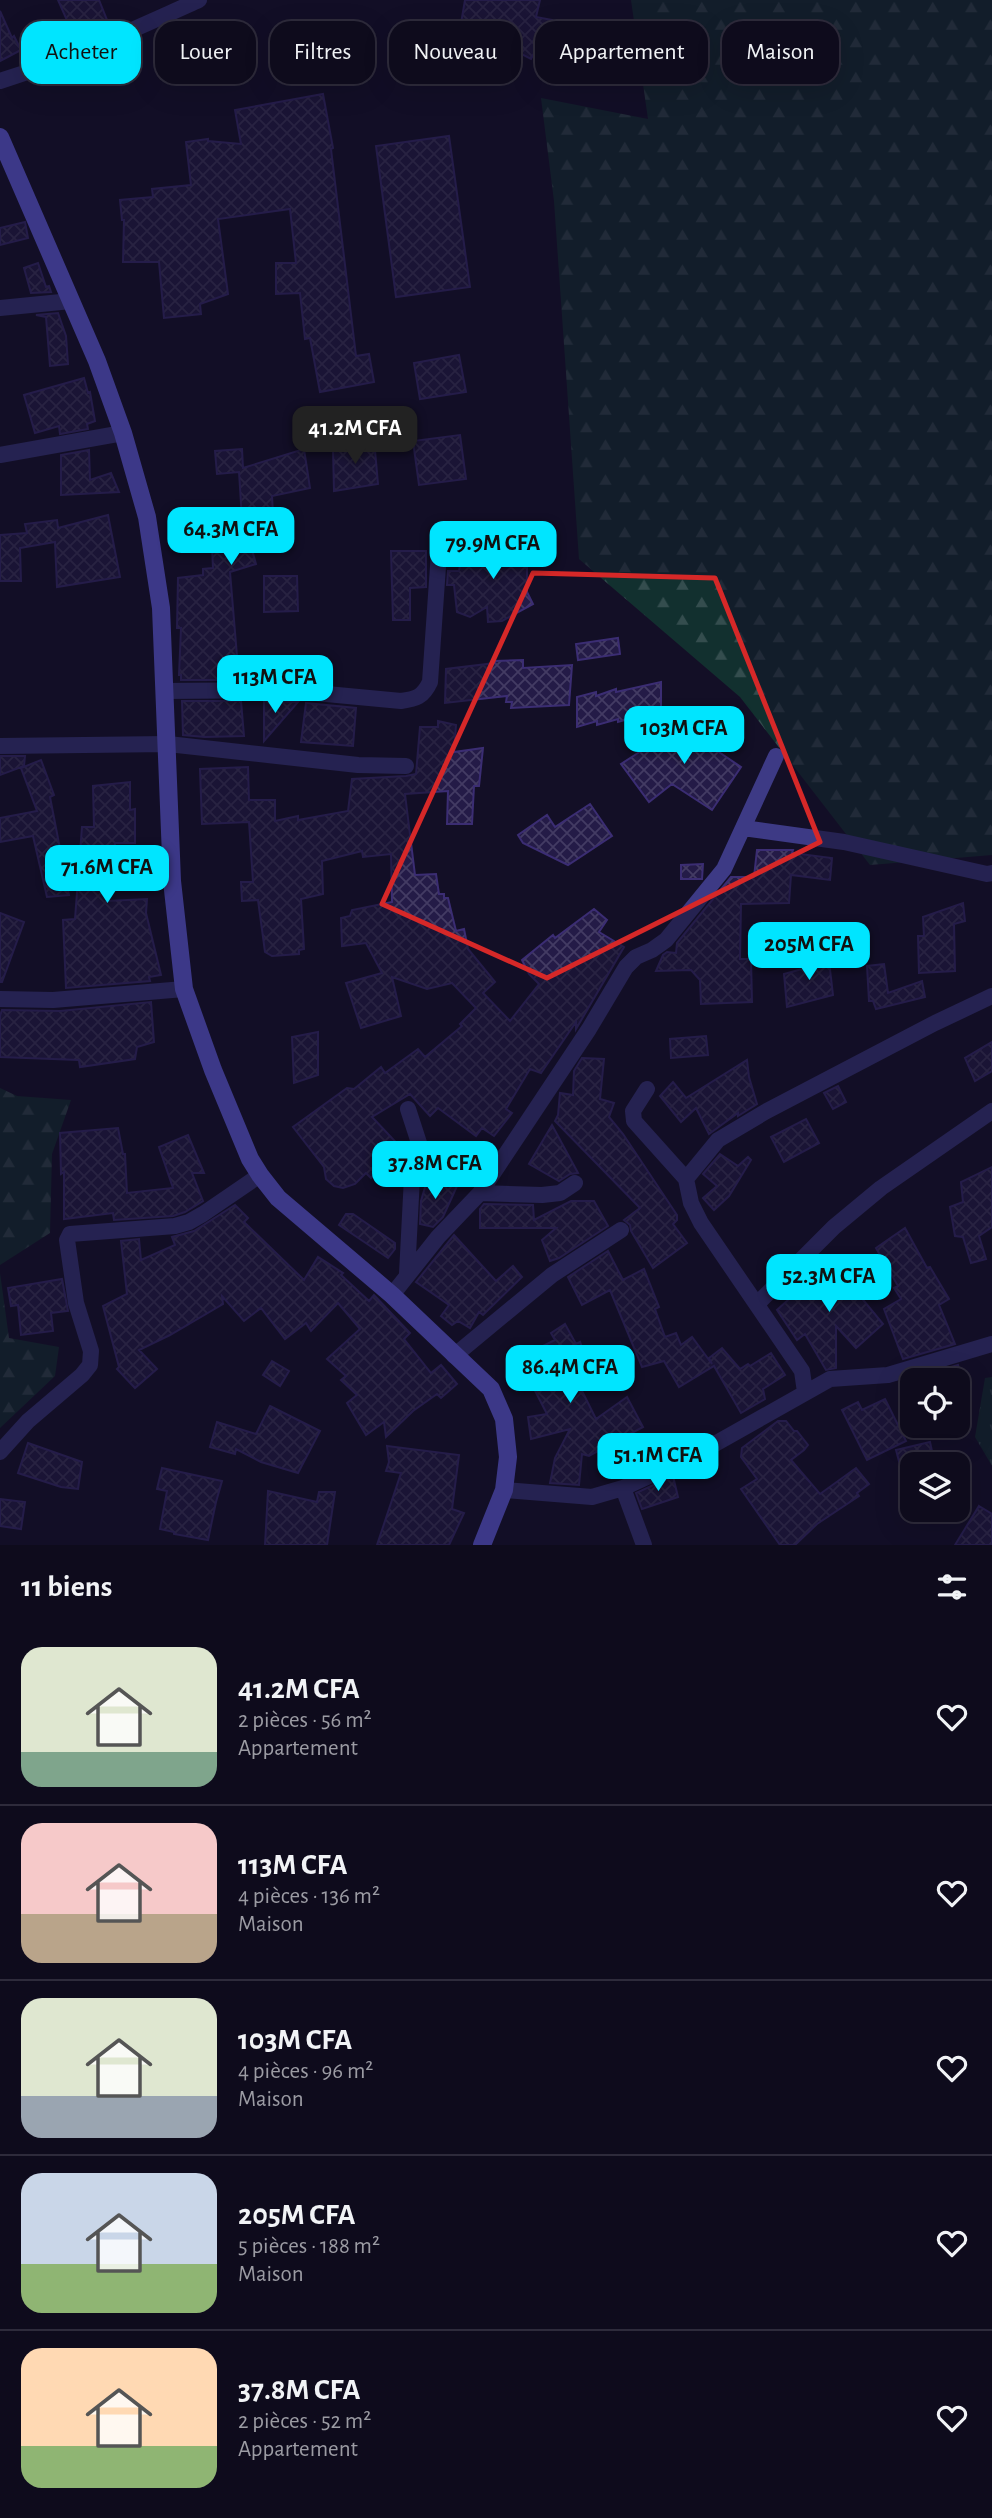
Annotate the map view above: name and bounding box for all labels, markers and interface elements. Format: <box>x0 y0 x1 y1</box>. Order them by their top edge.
chip: Acheter <box>21 21 141 84</box>
chip: Louer <box>155 21 256 84</box>
chip: Filtres <box>270 21 375 84</box>
chip: Nouveau <box>389 21 521 84</box>
chip: Appartement <box>535 21 708 84</box>
chip: Maison <box>722 21 839 84</box>
pin: 41.2M CFA <box>275 406 435 466</box>
text: 41.2M CFA <box>308 417 402 440</box>
pin: 64.3M CFA <box>151 508 311 567</box>
text: 64.3M CFA <box>183 518 279 541</box>
pin: 79.9M CFA <box>413 522 573 581</box>
text: 79.9M CFA <box>446 532 540 555</box>
pin: 113M CFA <box>203 656 347 715</box>
text: 113M CFA <box>233 666 317 689</box>
pin: 103M CFA <box>612 706 756 766</box>
text: 103M CFA <box>640 717 728 740</box>
pin: 71.6M CFA <box>27 846 187 905</box>
text: 71.6M CFA <box>61 856 153 879</box>
pin: 205M CFA <box>737 922 881 982</box>
text: 205M CFA <box>764 933 854 956</box>
pin: 37.8M CFA <box>355 1142 515 1201</box>
text: 37.8M CFA <box>388 1152 482 1175</box>
pin: 52.3M CFA <box>749 1254 909 1314</box>
text: 52.3M CFA <box>782 1265 876 1288</box>
pin: 86.4M CFA <box>490 1346 650 1405</box>
text: 86.4M CFA <box>522 1356 618 1379</box>
map controls <box>900 1368 970 1522</box>
button: locate <box>900 1368 970 1438</box>
pin: 51.1M CFA <box>578 1434 738 1493</box>
text: 51.1M CFA <box>613 1444 703 1467</box>
button: layers <box>900 1452 970 1522</box>
icon: filters <box>933 1568 971 1606</box>
text: 11 biens <box>21 1572 112 1602</box>
text: 41.2M CFA <box>238 1674 360 1704</box>
icon: home <box>77 1675 161 1759</box>
icon: heart <box>933 1698 971 1736</box>
text: 2 pièces · 56 m² <box>238 1709 372 1732</box>
text: Appartement <box>238 1737 358 1760</box>
text: 113M CFA <box>238 1850 347 1880</box>
icon: home <box>77 1851 161 1935</box>
icon: heart <box>933 1874 971 1912</box>
text: 4 pièces · 136 m² <box>238 1885 380 1908</box>
text: Maison <box>238 1913 304 1936</box>
text: 103M CFA <box>238 2025 352 2055</box>
icon: home <box>77 2026 161 2110</box>
icon: heart <box>933 2049 971 2087</box>
text: 4 pièces · 96 m² <box>238 2060 373 2083</box>
text: Maison <box>238 2088 304 2111</box>
text: 205M CFA <box>238 2200 356 2230</box>
icon: home <box>77 2201 161 2285</box>
icon: heart <box>933 2224 971 2262</box>
text: 5 pièces · 188 m² <box>238 2235 380 2258</box>
text: Maison <box>238 2263 304 2286</box>
text: 37.8M CFA <box>238 2375 360 2405</box>
icon: home <box>77 2376 161 2460</box>
icon: heart <box>933 2399 971 2437</box>
text: 2 pièces · 52 m² <box>238 2410 371 2433</box>
text: Appartement <box>238 2438 358 2461</box>

